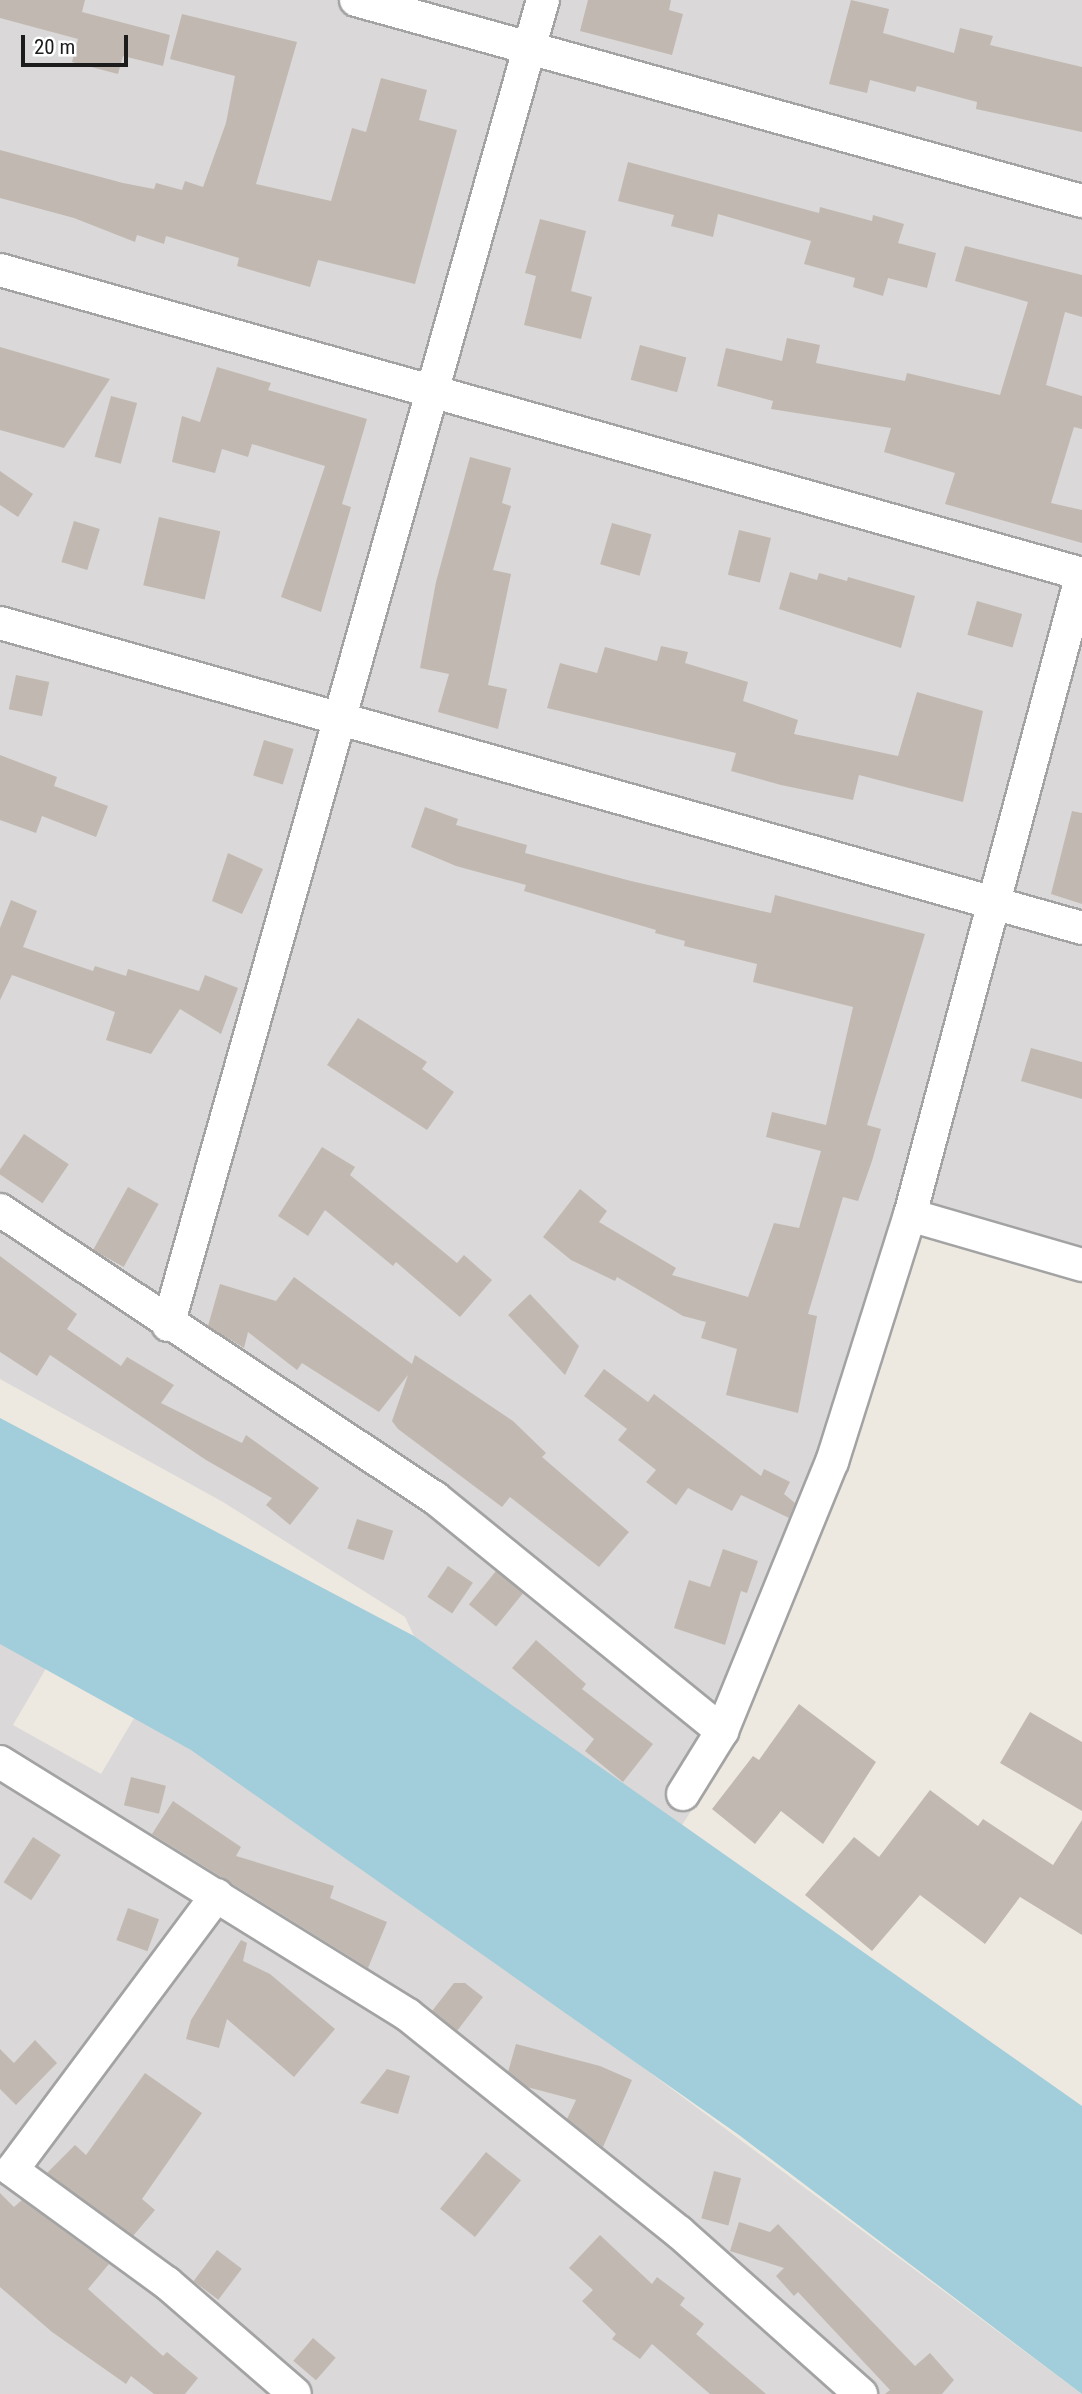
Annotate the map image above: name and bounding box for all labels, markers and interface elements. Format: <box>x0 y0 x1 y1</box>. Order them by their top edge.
scale bar <box>24 21 131 65</box>
text: 20 m <box>34 35 75 59</box>

